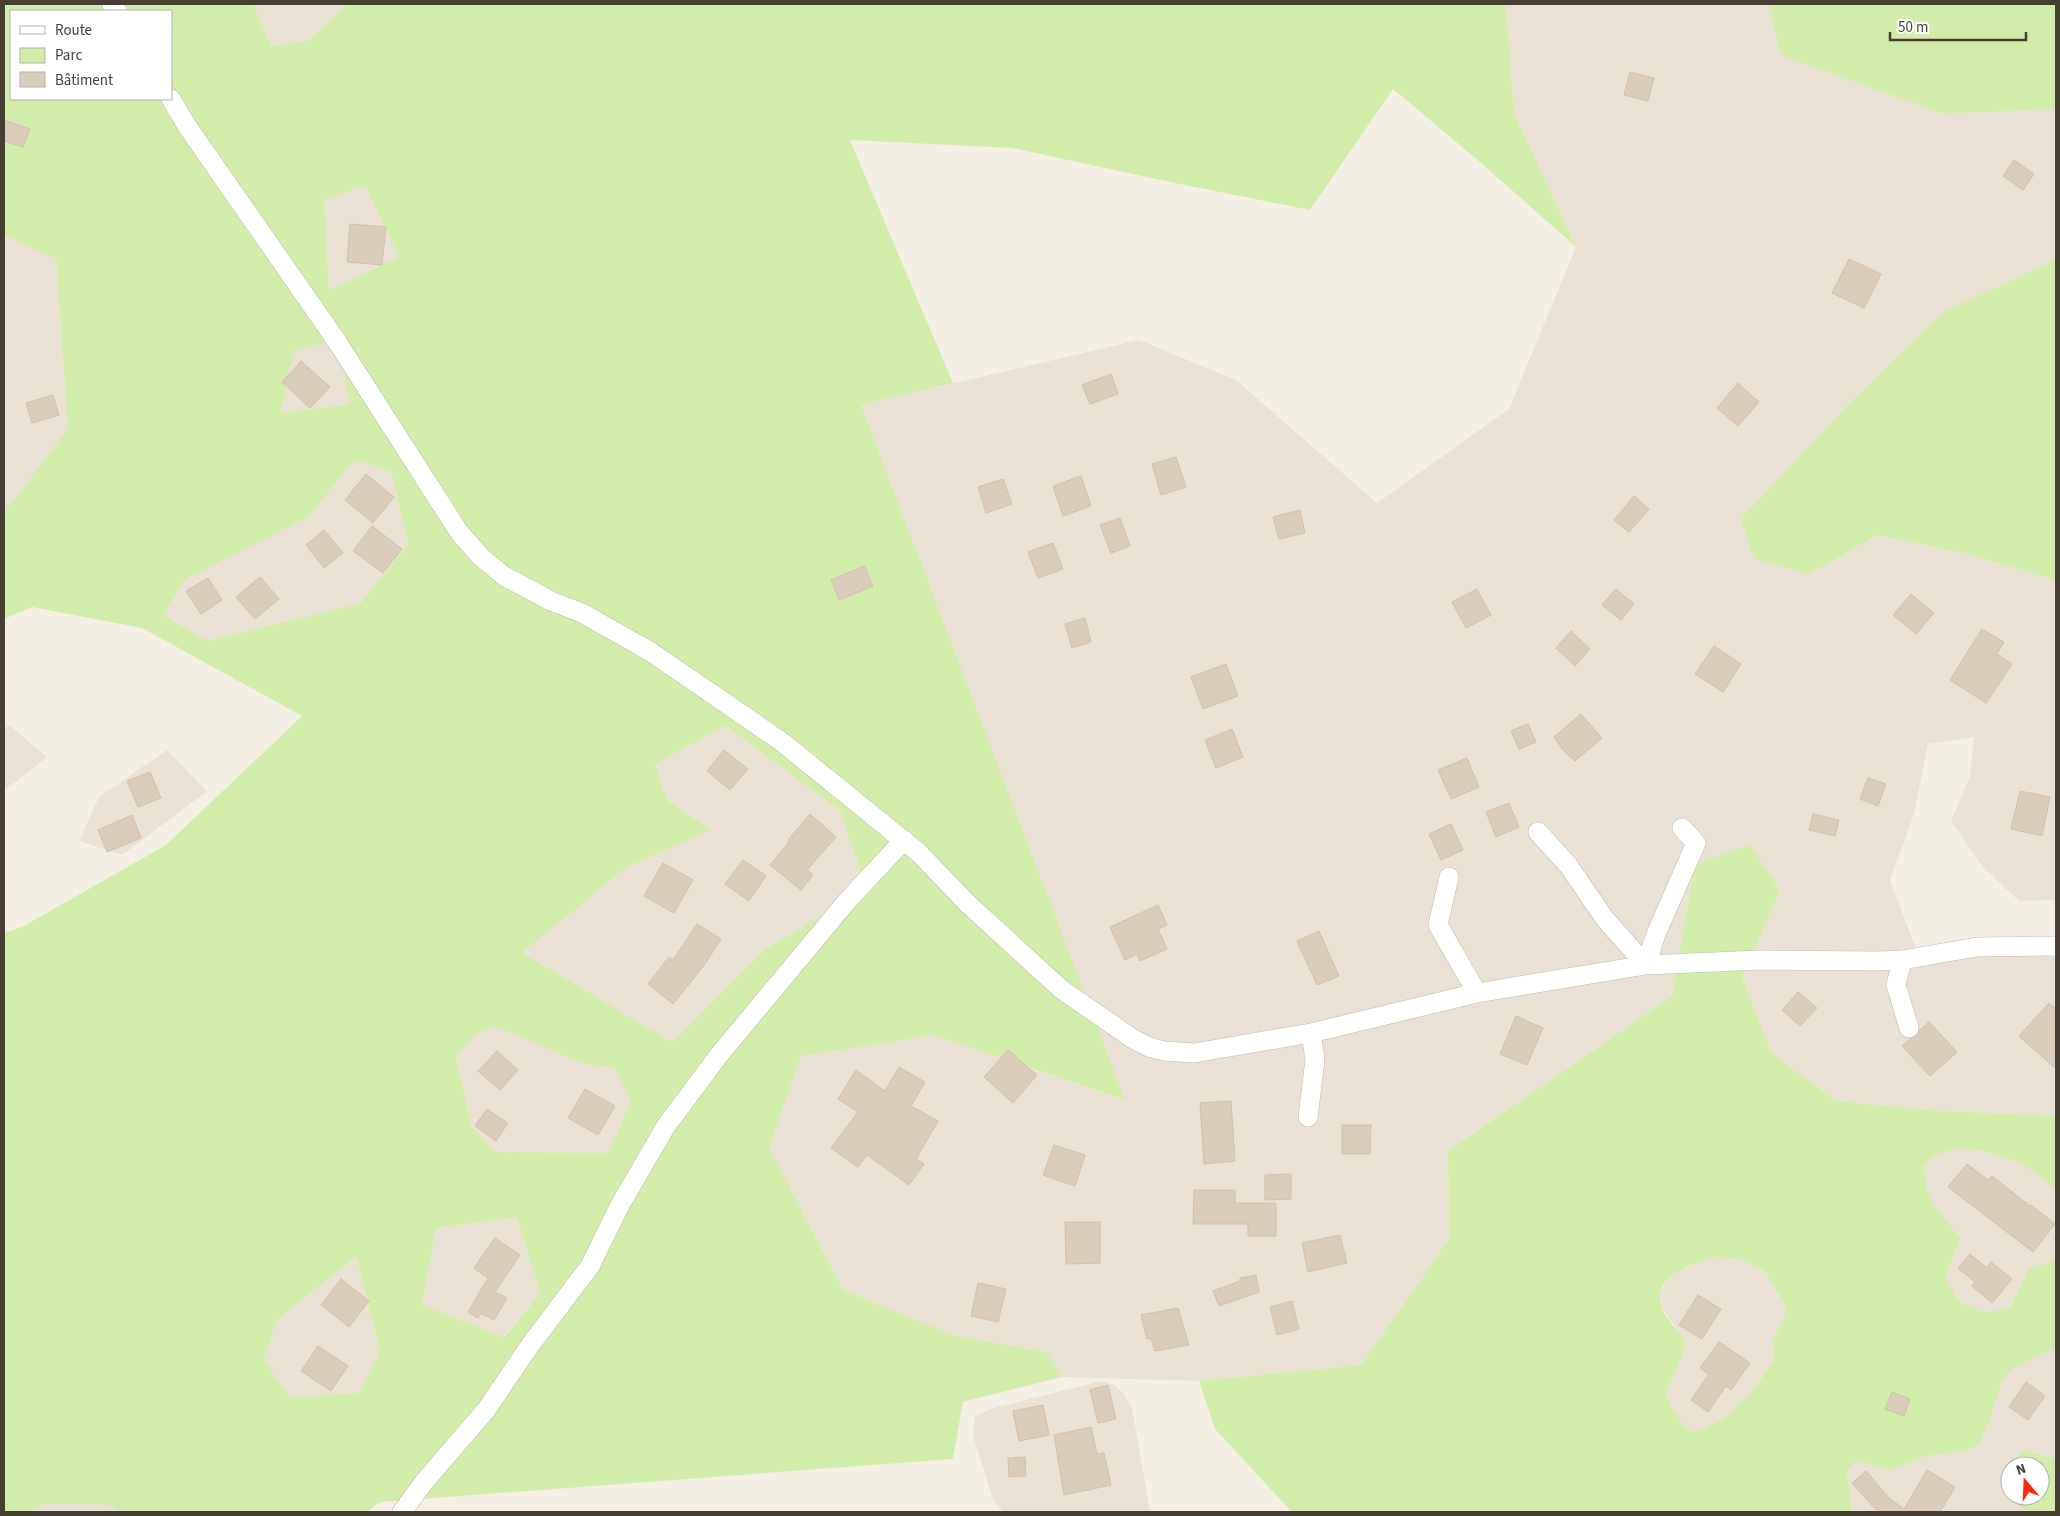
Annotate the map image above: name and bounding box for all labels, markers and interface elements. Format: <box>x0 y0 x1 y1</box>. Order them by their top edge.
legend <box>10 10 172 100</box>
scale bar <box>1890 10 2026 42</box>
text: 50 m <box>1898 17 1928 38</box>
text: Route <box>55 20 92 41</box>
text: Parc <box>55 45 82 66</box>
text: Bâtiment <box>55 70 113 91</box>
north arrow <box>2000 1456 2050 1506</box>
text: N <box>2013 1459 2029 1481</box>

